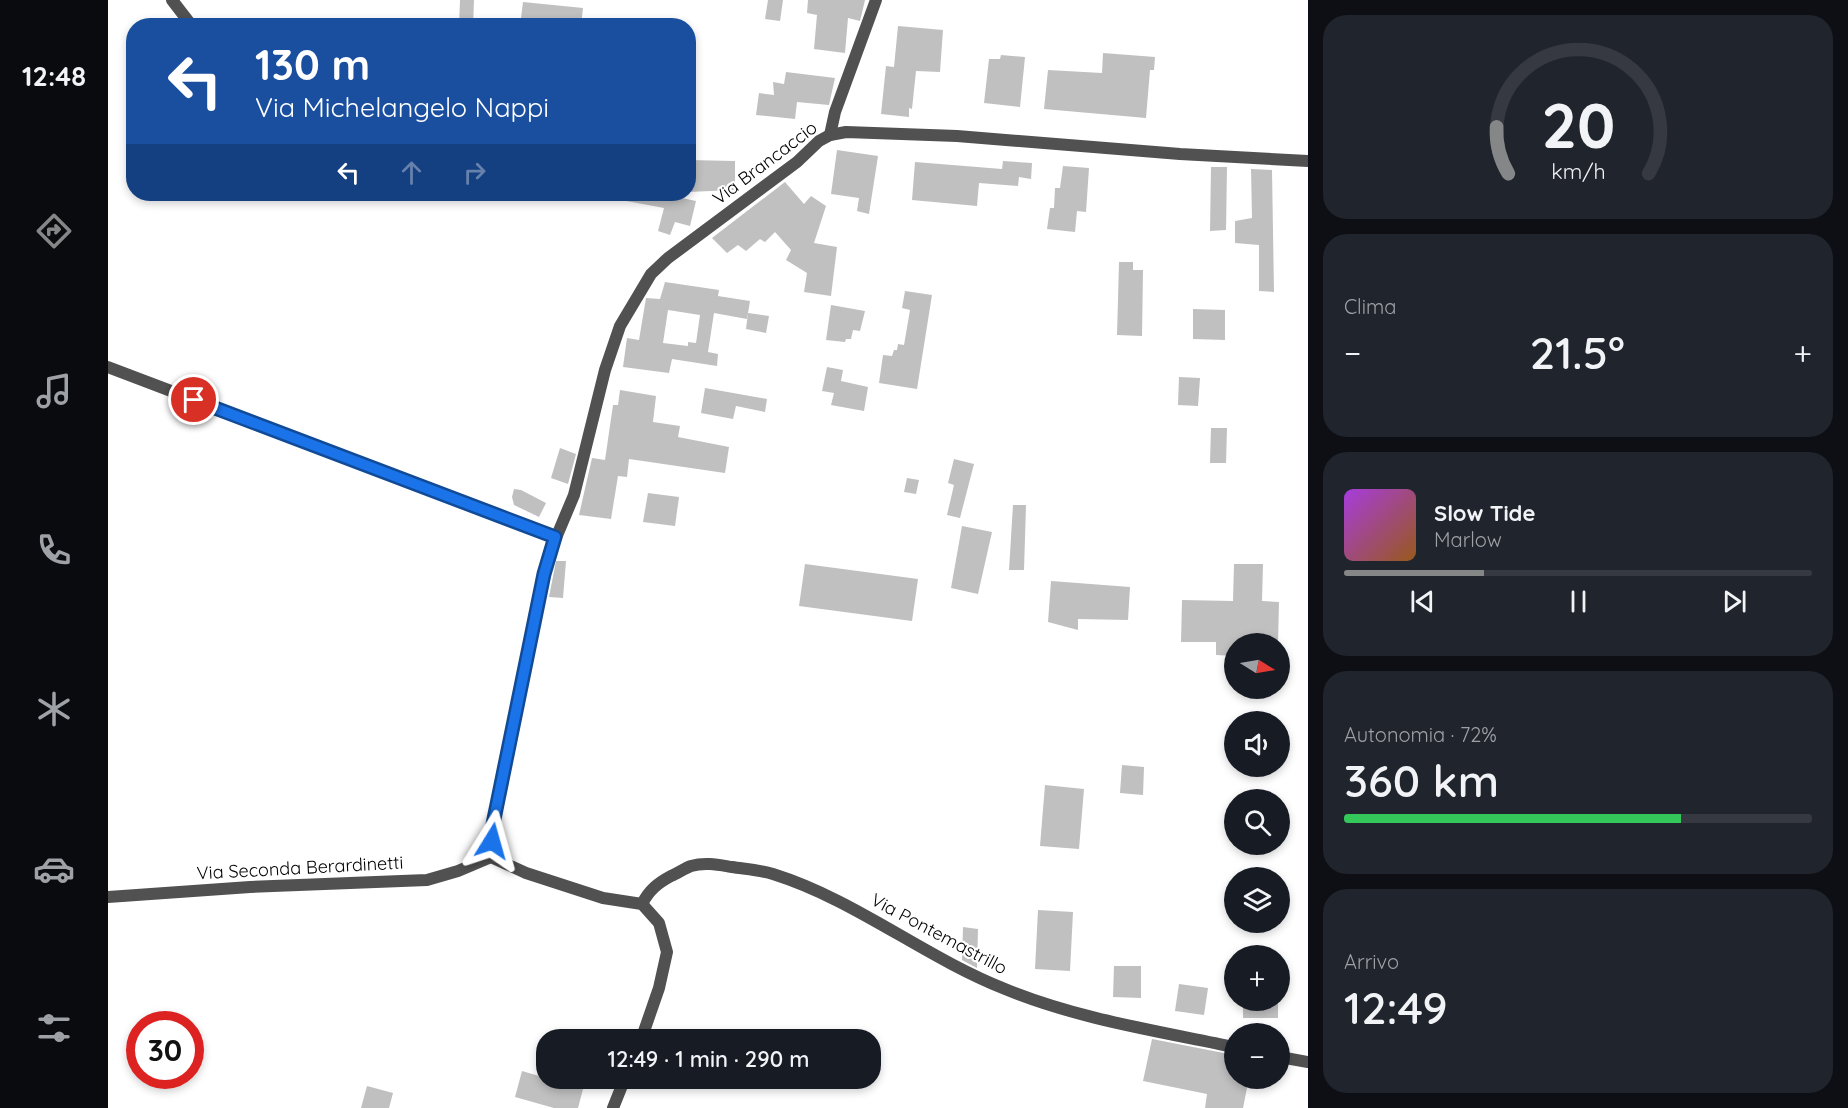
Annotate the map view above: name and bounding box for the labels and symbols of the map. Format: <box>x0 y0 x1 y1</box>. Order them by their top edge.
street label: Via Brancaccio <box>708 116 822 209</box>
pin <box>168 374 219 425</box>
north arrow <box>1224 633 1290 699</box>
position arrow <box>460 809 524 873</box>
street label: Via Seconda Berardinetti <box>196 851 404 884</box>
street label: Via Pontemastrillo <box>867 888 1011 979</box>
speed limit sign: 30 <box>126 1011 204 1089</box>

